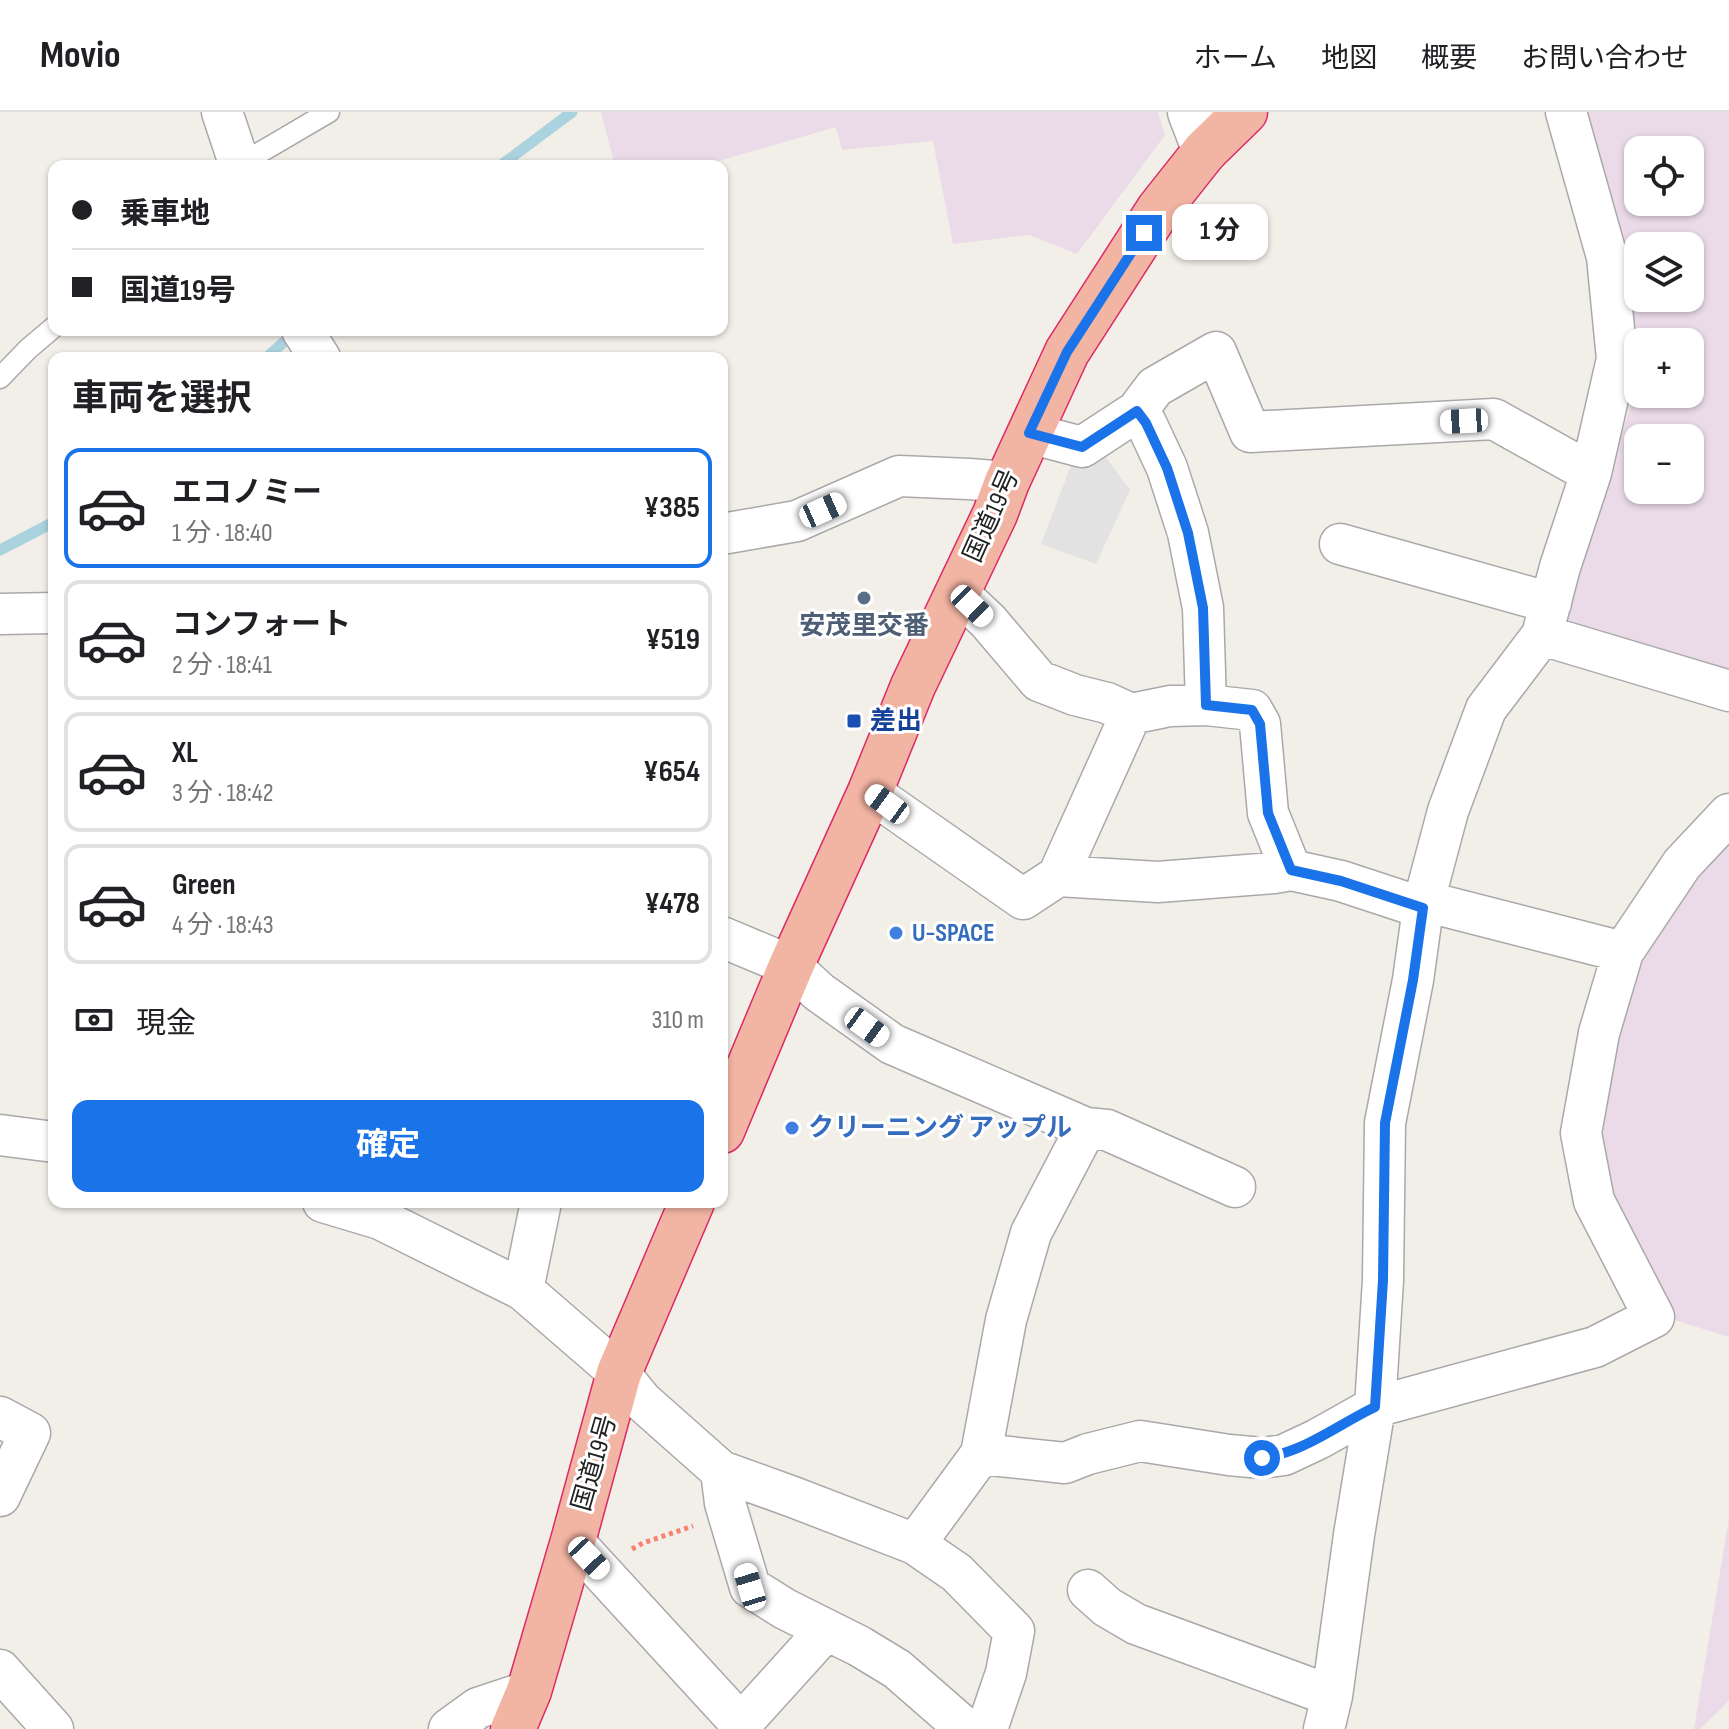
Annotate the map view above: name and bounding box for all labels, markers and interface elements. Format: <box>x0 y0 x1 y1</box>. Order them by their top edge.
text: Movio <box>40 33 120 78</box>
text: ホーム <box>1194 42 1277 75</box>
text: 地図 <box>1321 42 1377 75</box>
text: 概要 <box>1421 42 1477 75</box>
text: お問い合わせ <box>1521 42 1689 75</box>
map controls <box>1624 136 1704 504</box>
button: locate <box>1624 136 1704 216</box>
text: 乗車地 <box>120 196 210 232</box>
callout: 1 分 <box>1172 205 1268 261</box>
route end <box>1126 215 1162 251</box>
text: 1 分 <box>1200 216 1240 247</box>
button: layers <box>1624 232 1704 312</box>
text: 国道19号 <box>120 273 236 309</box>
button: + <box>1624 328 1704 408</box>
text: 車両を選択 <box>72 378 252 421</box>
car <box>1439 408 1489 434</box>
button: − <box>1624 424 1704 504</box>
street label: 国道19号 <box>958 465 1026 567</box>
icon: car <box>76 472 148 544</box>
text: エコノミー <box>172 475 322 511</box>
car <box>796 489 850 531</box>
text: ¥385 <box>644 490 700 526</box>
text: 1 分 · 18:40 <box>172 518 273 549</box>
car <box>946 581 998 631</box>
marker: 安茂里交番 <box>855 589 873 607</box>
icon: car <box>76 604 148 676</box>
text: コンフォート <box>172 607 351 643</box>
place label: 安茂里交番 <box>799 611 929 642</box>
text: ¥519 <box>645 622 700 658</box>
text: 2 分 · 18:41 <box>172 650 272 681</box>
place label: 差出 <box>870 706 922 737</box>
marker: 差出 <box>845 712 863 730</box>
text: XL <box>172 735 198 771</box>
icon: car <box>76 736 148 808</box>
text: ¥654 <box>643 754 700 790</box>
text: 3 分 · 18:42 <box>172 778 274 809</box>
car <box>861 780 913 828</box>
text: Green <box>172 867 236 903</box>
icon: car <box>76 868 148 940</box>
text: ¥478 <box>644 886 700 922</box>
text: 4 分 · 18:43 <box>172 910 274 941</box>
place label: U-SPACE <box>912 918 995 949</box>
marker: U-SPACE <box>887 924 905 942</box>
icon: cash <box>72 998 116 1042</box>
car <box>841 1003 893 1051</box>
text: 310 m <box>652 1005 704 1036</box>
text: 現金 <box>136 1006 196 1042</box>
button: 確定 <box>72 1100 704 1192</box>
place label: クリーニング アップル <box>808 1113 1072 1144</box>
marker: クリーニング アップル <box>783 1119 801 1137</box>
street label: 国道19号 <box>567 1411 623 1515</box>
route start <box>1244 1440 1280 1476</box>
car <box>564 1532 614 1584</box>
car <box>732 1561 768 1613</box>

